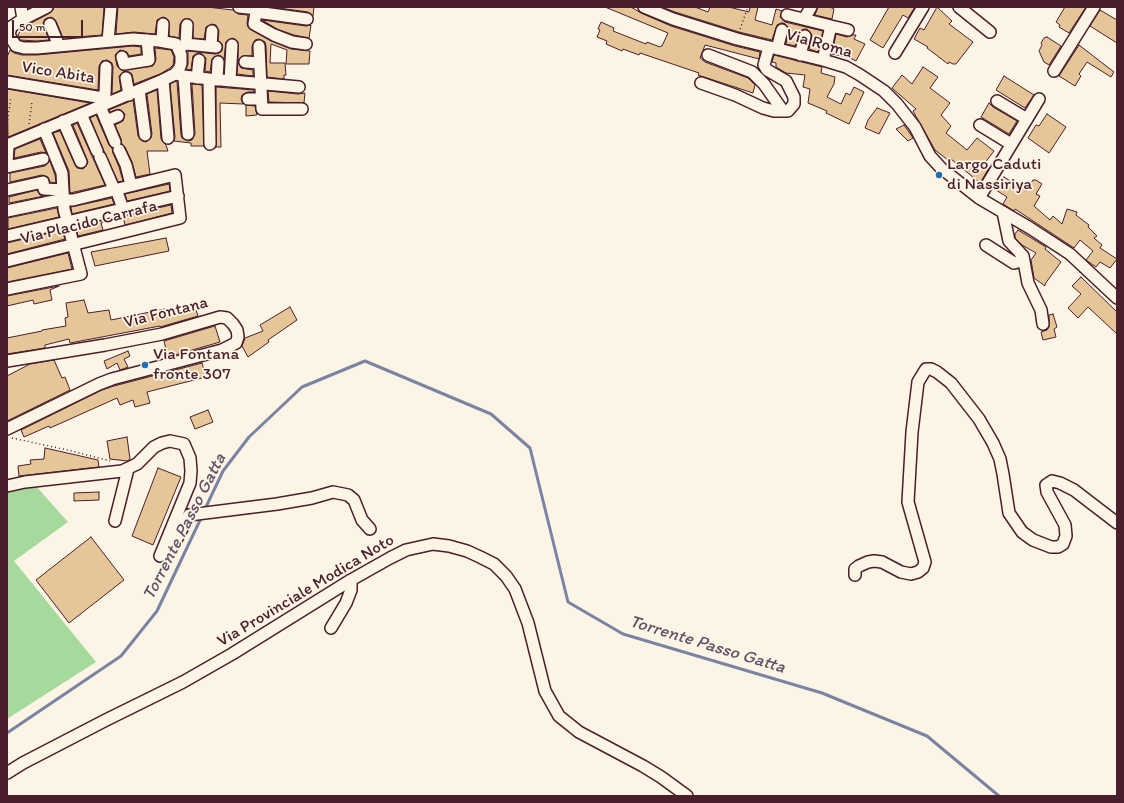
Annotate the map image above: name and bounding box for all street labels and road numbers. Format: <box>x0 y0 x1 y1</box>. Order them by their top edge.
street label: Via Roma <box>783 25 855 63</box>
street label: Vico Abita <box>20 57 96 89</box>
street label: Via Placido Carrafa <box>18 196 160 250</box>
street label: Via Fontana <box>122 293 210 333</box>
street label: Via Provinciale Modica Noto <box>214 530 398 652</box>

